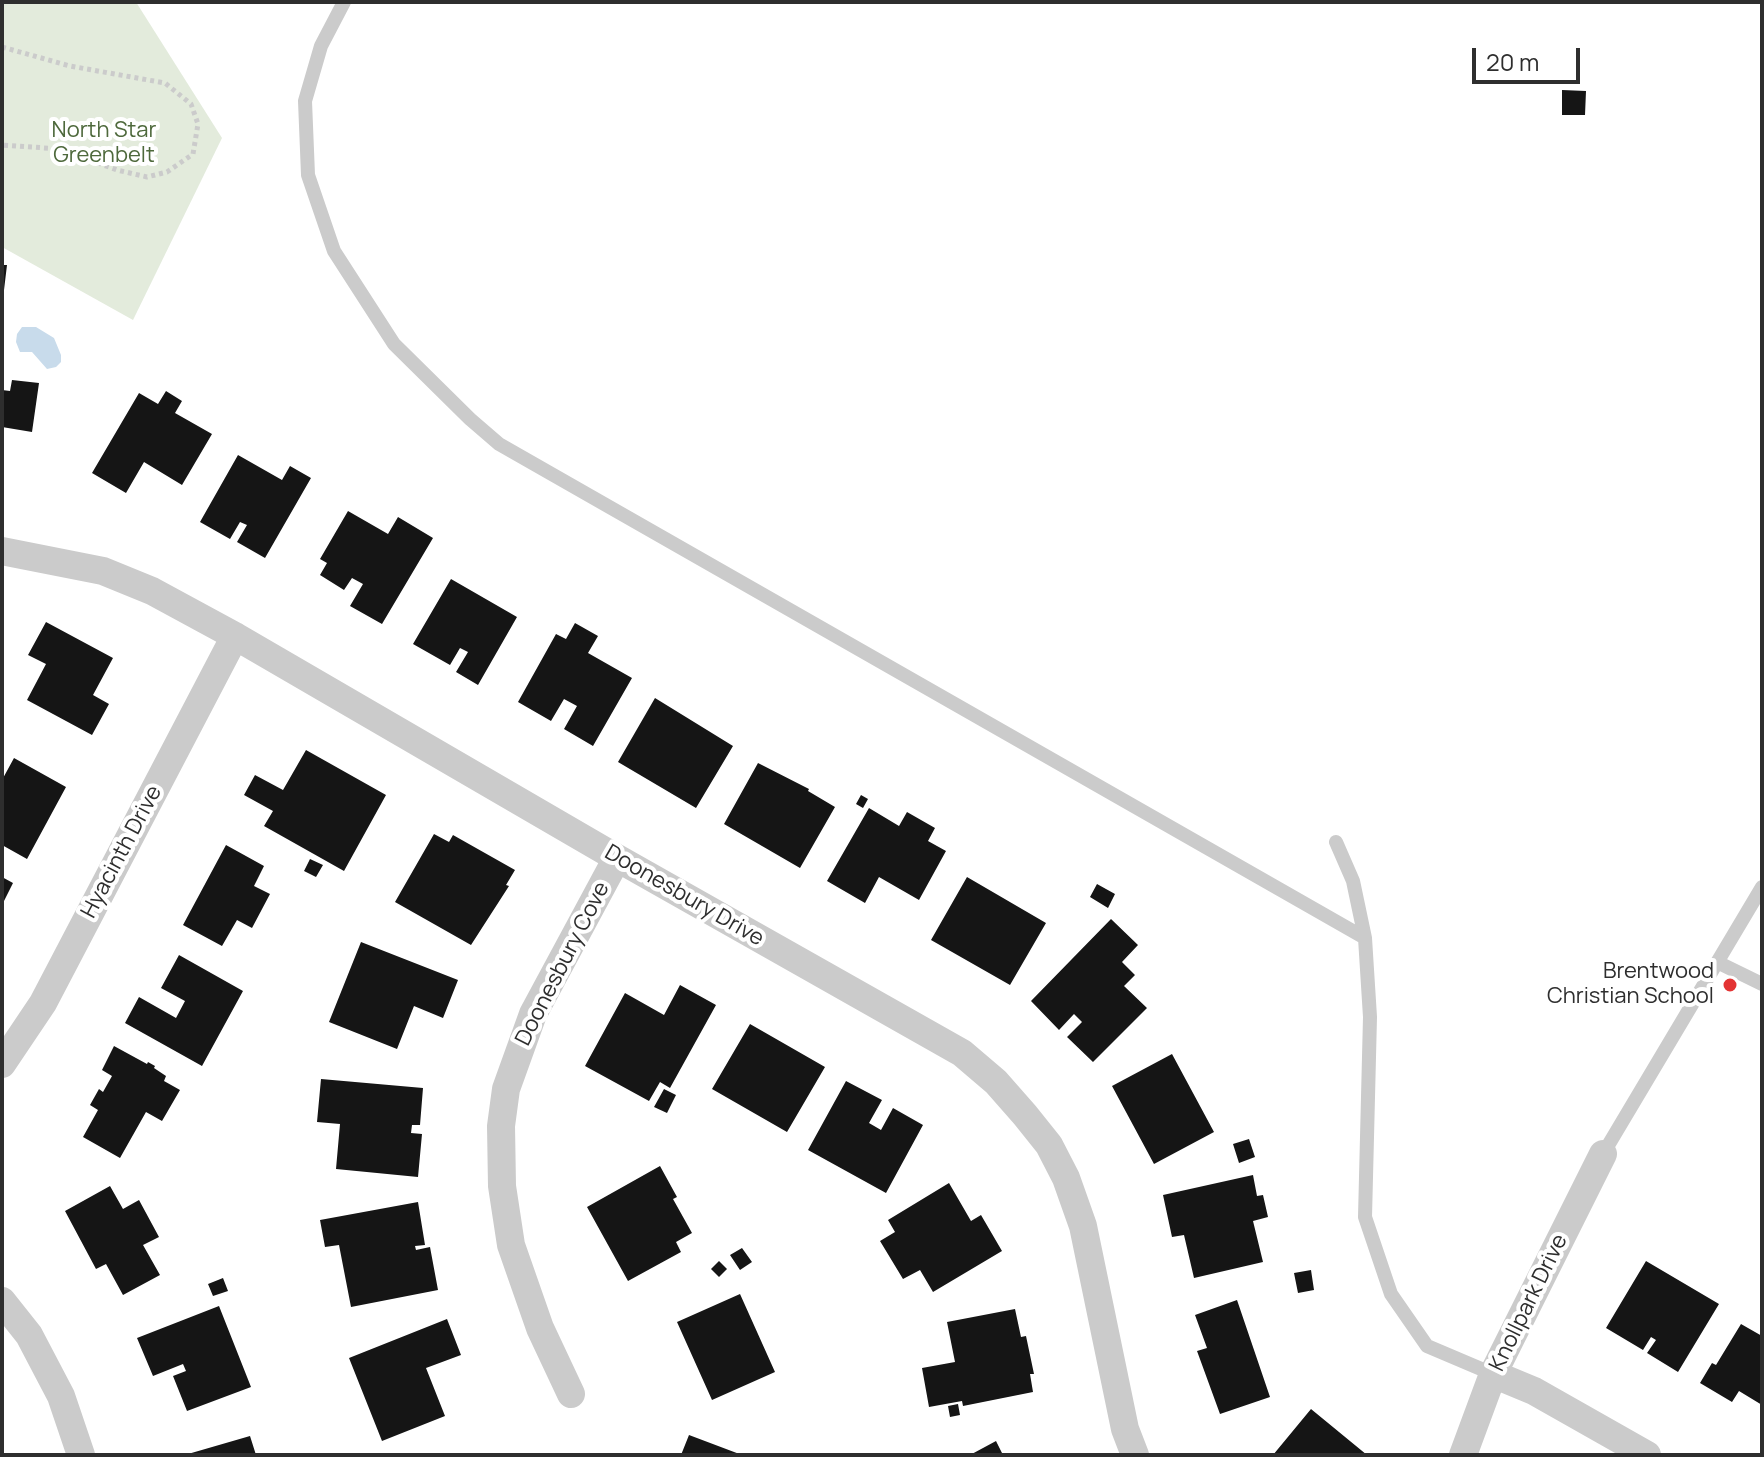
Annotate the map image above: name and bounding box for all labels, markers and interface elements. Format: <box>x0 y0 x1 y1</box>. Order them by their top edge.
scale bar <box>1476 32 1584 82</box>
text: 20 m <box>1486 45 1539 78</box>
park label: North Star Greenbelt <box>52 118 156 170</box>
street label: Hyacinth Drive <box>76 781 168 923</box>
street label: Doonesbury Drive <box>600 840 768 952</box>
street label: Doonesbury Cove <box>510 878 616 1050</box>
place label: Brentwood Christian School <box>1547 959 1714 1010</box>
marker: Brentwood Christian School <box>1721 976 1739 994</box>
street label: Knollpark Drive <box>1484 1230 1574 1376</box>

